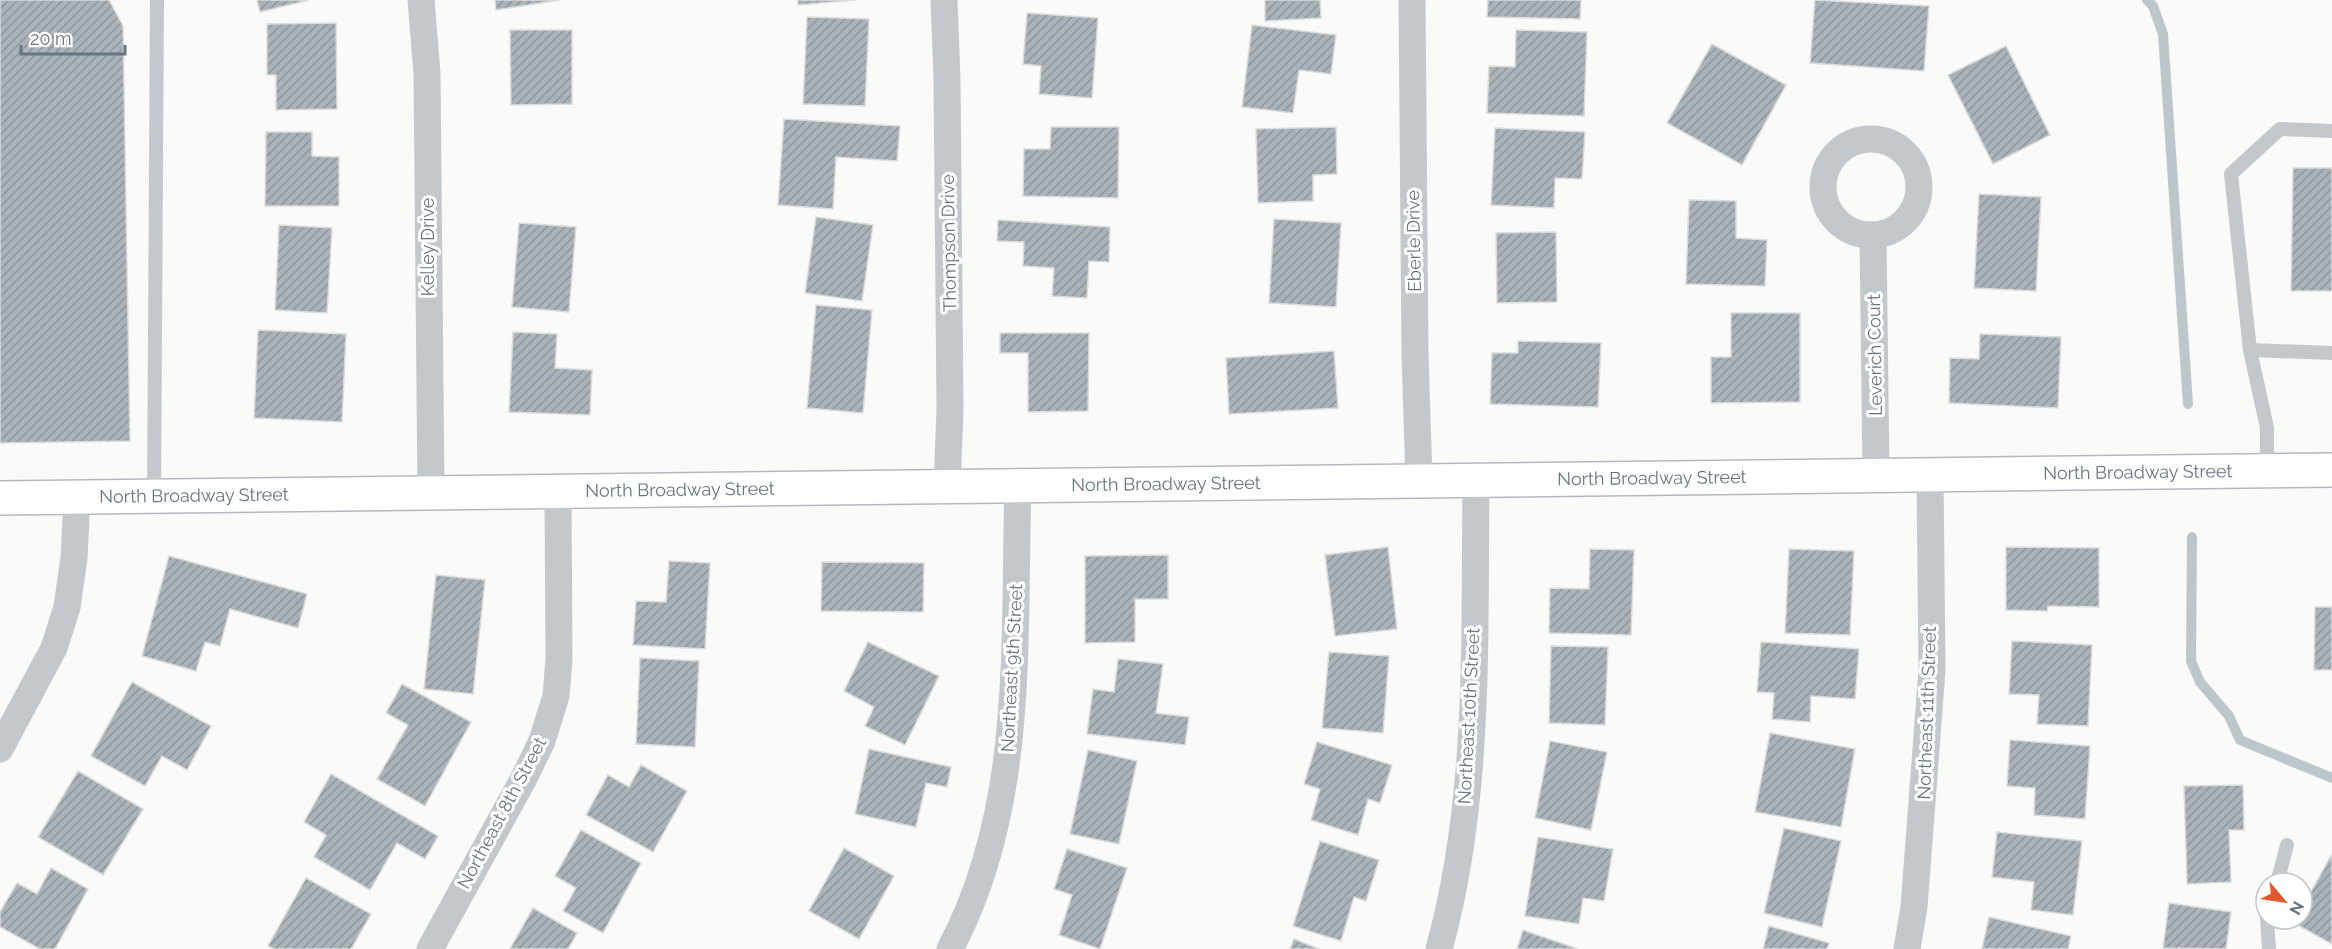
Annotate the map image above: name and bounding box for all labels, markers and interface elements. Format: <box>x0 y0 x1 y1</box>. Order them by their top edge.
scale bar <box>21 18 124 56</box>
text: 20 m <box>30 28 72 49</box>
street label: Thompson Drive <box>937 174 960 312</box>
street label: Eberle Drive <box>1402 189 1425 292</box>
street label: Kelley Drive <box>417 197 438 296</box>
street label: Leverich Court <box>1863 294 1886 416</box>
street label: North Broadway Street <box>2043 460 2233 483</box>
street label: North Broadway Street <box>1557 466 1747 489</box>
street label: North Broadway Street <box>1071 472 1261 495</box>
street label: North Broadway Street <box>585 478 775 501</box>
street label: North Broadway Street <box>99 484 289 507</box>
street label: Northeast 9th Street <box>997 583 1026 753</box>
street label: Northeast 11th Street <box>1913 626 1940 800</box>
street label: Northeast 10th Street <box>1453 627 1484 805</box>
street label: Northeast 8th Street <box>453 733 550 892</box>
north arrow <box>2254 871 2314 931</box>
text: N <box>2285 898 2308 918</box>

